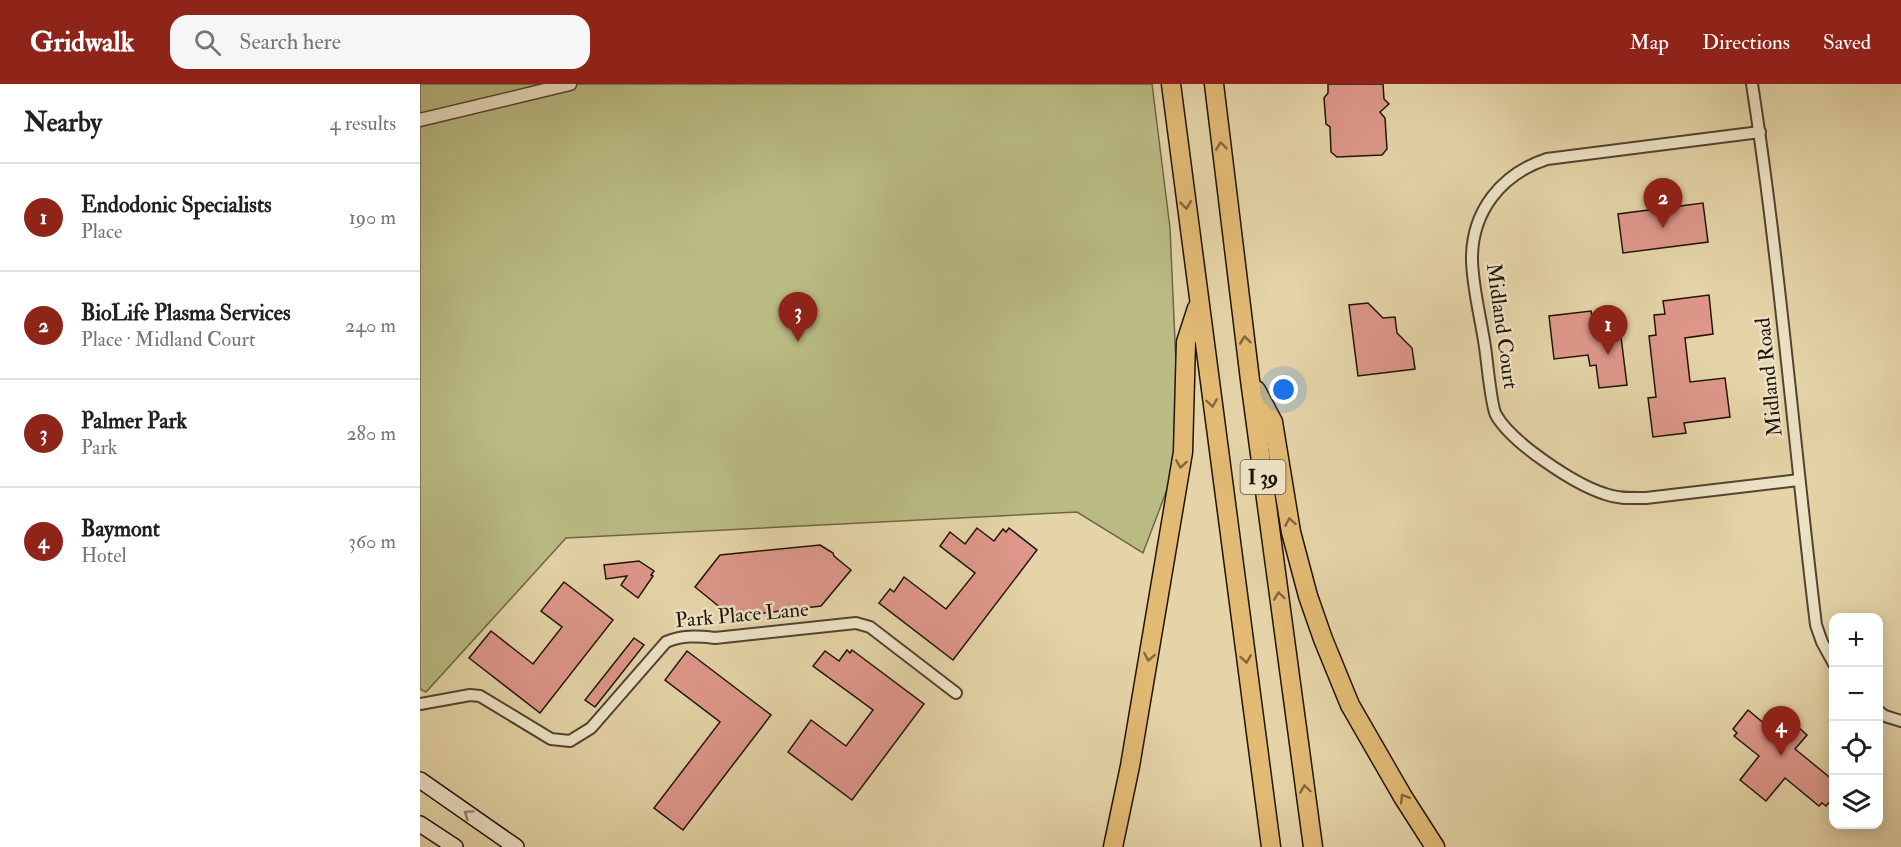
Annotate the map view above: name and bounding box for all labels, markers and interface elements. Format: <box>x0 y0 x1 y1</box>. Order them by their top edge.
search box <box>170 15 590 69</box>
text: Gridwalk <box>30 25 134 60</box>
icon: search <box>191 26 224 59</box>
text: Search here <box>239 28 341 56</box>
text: Map <box>1629 29 1669 56</box>
text: Directions <box>1702 29 1790 56</box>
text: Saved <box>1823 29 1871 56</box>
text: Nearby <box>24 107 102 139</box>
text: 4 results <box>330 111 396 136</box>
one-way arrow <box>1216 142 1228 151</box>
pin: 2 <box>1644 178 1682 228</box>
text: Endodonic Specialists <box>81 191 272 219</box>
one-way arrow <box>1180 200 1192 209</box>
text: 1 <box>40 205 47 230</box>
text: 190 m <box>349 205 396 230</box>
text: Place <box>81 219 122 244</box>
street label: Midland Court <box>1480 261 1524 391</box>
pin: 3 <box>778 292 818 342</box>
text: BioLife Plasma Services <box>81 299 290 327</box>
pin: 1 <box>1588 306 1628 355</box>
text: 2 <box>38 313 49 338</box>
text: 240 m <box>345 313 396 338</box>
street label: Midland Road <box>1749 315 1789 438</box>
text: Place · Midland Court <box>81 327 255 352</box>
one-way arrow <box>1239 335 1252 345</box>
your location <box>1269 375 1298 404</box>
one-way arrow <box>1205 398 1217 407</box>
text: Palmer Park <box>81 407 187 435</box>
text: 3 <box>40 421 47 446</box>
text: 280 m <box>346 421 396 446</box>
text: Park <box>81 435 117 460</box>
one-way arrow <box>1175 459 1188 469</box>
road number: I 39 <box>1240 460 1286 494</box>
text: Baymont <box>81 515 160 543</box>
one-way arrow <box>1284 517 1297 527</box>
text: 4 <box>38 529 49 554</box>
text: 360 m <box>348 529 396 554</box>
text: Hotel <box>81 543 127 568</box>
one-way arrow <box>1274 591 1286 600</box>
street label: Park Place Lane <box>674 596 810 634</box>
map controls <box>1829 613 1883 829</box>
button: + <box>1829 613 1883 667</box>
one-way arrow <box>1143 651 1156 661</box>
one-way arrow <box>1239 654 1251 663</box>
button: − <box>1829 667 1883 721</box>
pin: 4 <box>1762 706 1800 756</box>
button: locate <box>1829 721 1883 775</box>
button: layers <box>1829 775 1883 829</box>
one-way arrow <box>1300 784 1312 794</box>
one-way arrow <box>1399 794 1411 804</box>
one-way arrow <box>464 810 475 821</box>

